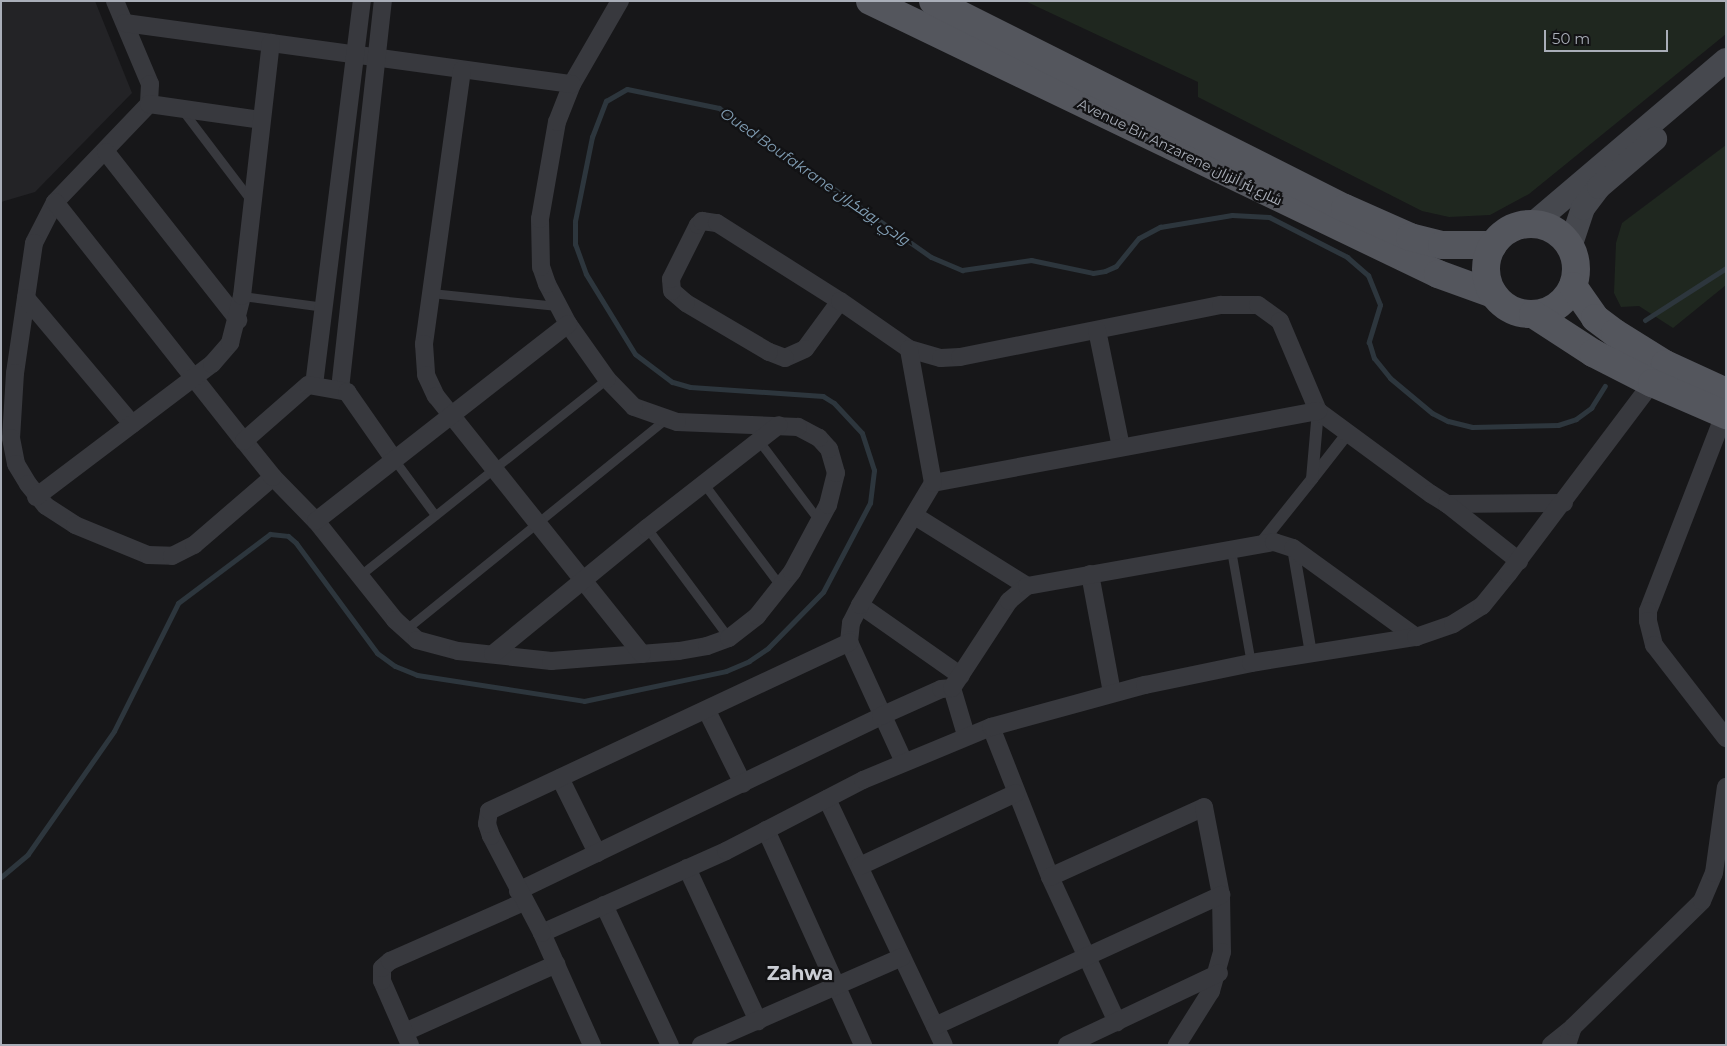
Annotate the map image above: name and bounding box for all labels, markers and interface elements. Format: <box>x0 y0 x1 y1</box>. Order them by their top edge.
scale bar <box>1547 20 1671 52</box>
text: 50 m <box>1552 29 1590 48</box>
street label: Avenue Bir Anzarene شارع بئر أنزران <box>1075 95 1285 209</box>
water label: Oued Boufakrane وادي بوفكران <box>717 104 913 248</box>
district label: Zahwa <box>767 963 833 985</box>

